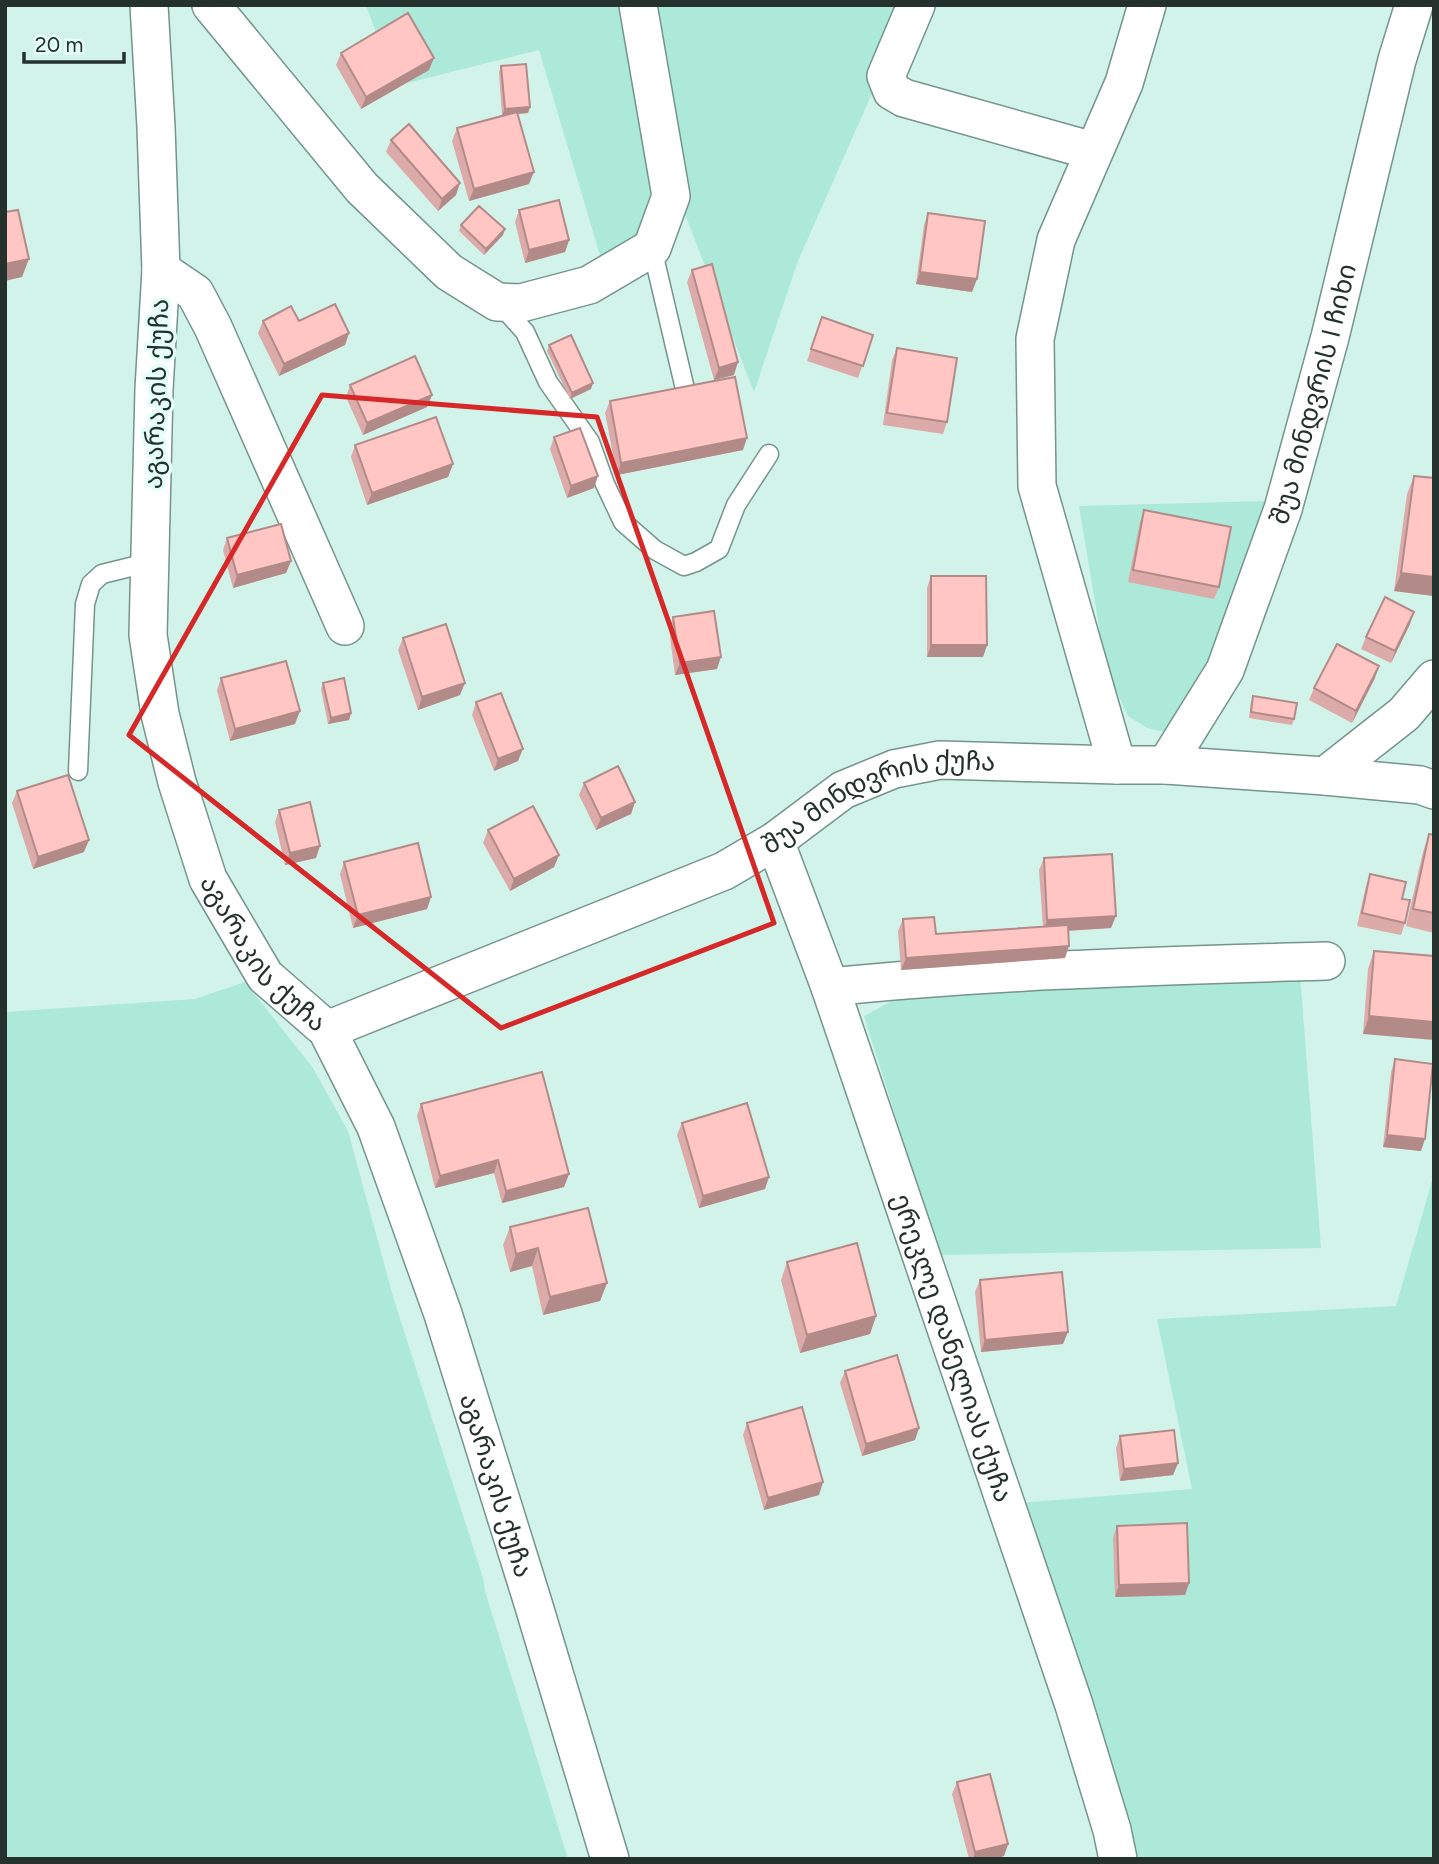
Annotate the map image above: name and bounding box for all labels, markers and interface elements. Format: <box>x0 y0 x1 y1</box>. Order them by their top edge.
scale bar <box>24 21 124 65</box>
text: 20 m <box>35 32 83 57</box>
street label: შუა მინდვრის I ჩიხი <box>1263 260 1363 529</box>
street label: აგარაკის ქუჩა <box>137 298 175 490</box>
street label: შუა მინდვრის ქუჩა <box>756 744 996 861</box>
street label: აგარაკის ქუჩა <box>193 869 333 1038</box>
street label: ერეკლე დანელიას ქუჩა <box>885 1189 1020 1506</box>
street label: აგარაკის ქუჩა <box>453 1390 540 1581</box>

